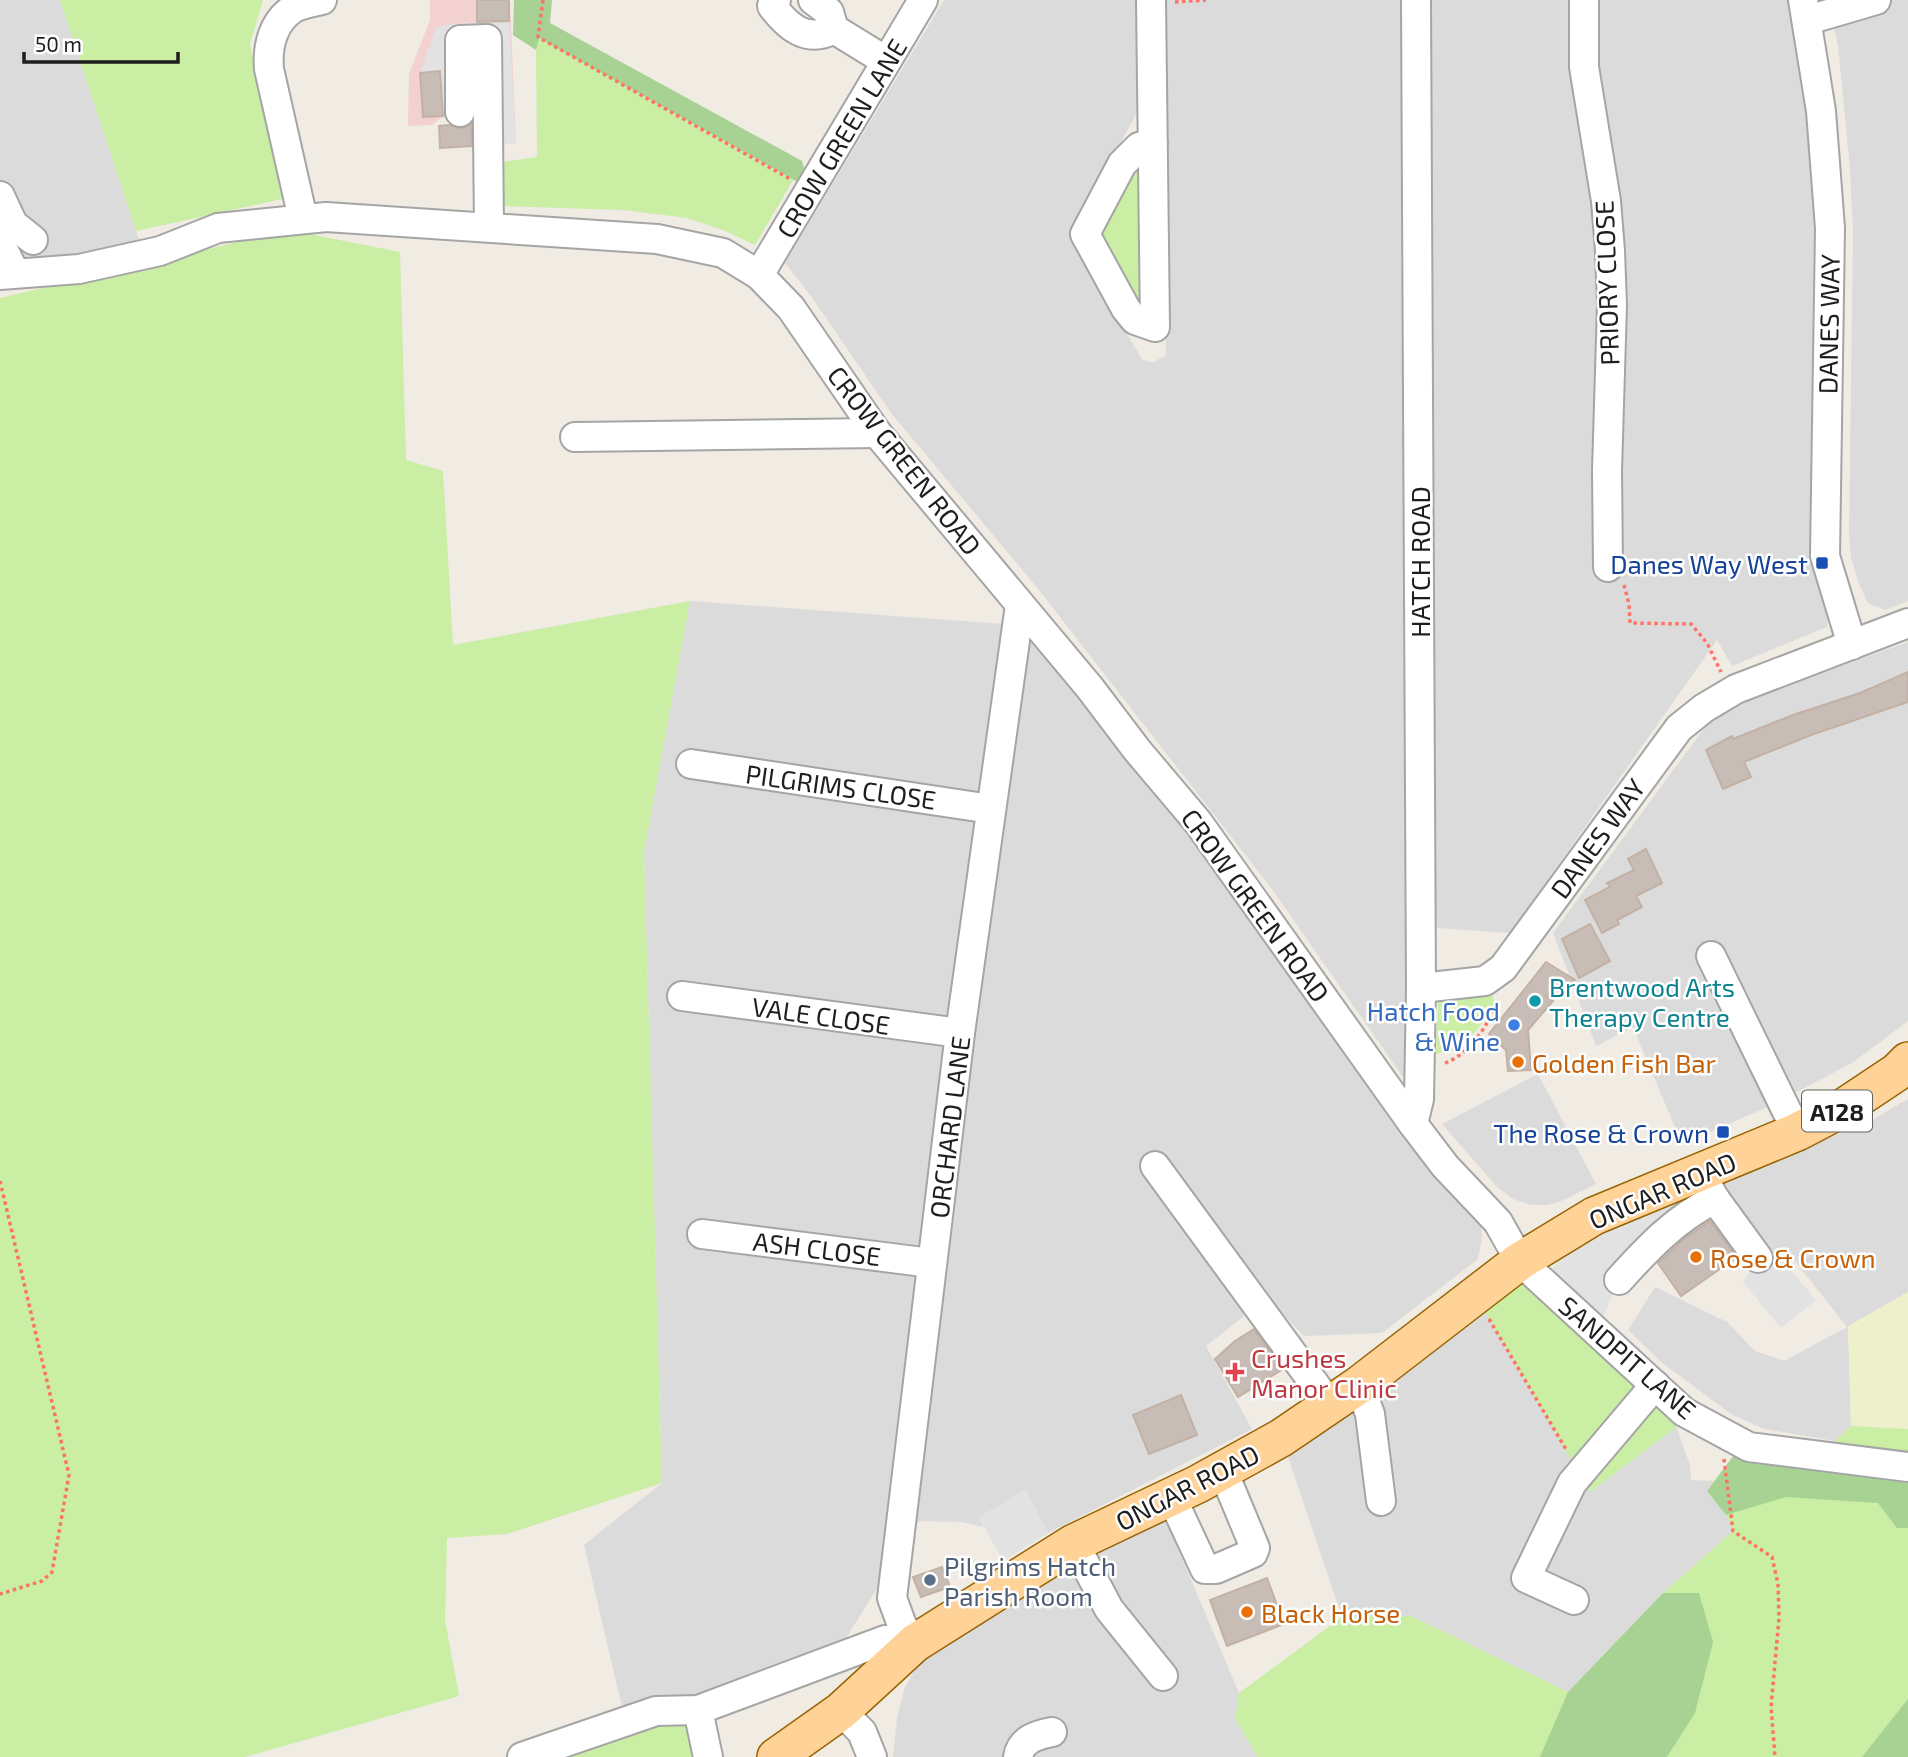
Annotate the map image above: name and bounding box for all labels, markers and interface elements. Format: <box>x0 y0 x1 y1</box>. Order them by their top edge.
scale bar <box>24 21 178 65</box>
text: 50 m <box>35 31 82 56</box>
street label: CROW GREEN LANE <box>769 33 913 243</box>
street label: PRIORY CLOSE <box>1588 200 1624 366</box>
street label: DANES WAY <box>1811 254 1845 394</box>
street label: CROW GREEN ROAD <box>822 360 988 560</box>
street label: HATCH ROAD <box>1404 486 1435 638</box>
place label: Danes Way West <box>1610 548 1808 579</box>
marker: Danes Way West <box>1814 555 1830 571</box>
street label: PILGRIMS CLOSE <box>744 757 938 815</box>
street label: DANES WAY <box>1543 772 1651 904</box>
street label: CROW GREEN ROAD <box>1176 803 1336 1007</box>
place label: Brentwood Arts Therapy Centre <box>1549 971 1735 1032</box>
street label: VALE CLOSE <box>750 990 892 1040</box>
marker: Brentwood Arts Therapy Centre <box>1527 993 1543 1009</box>
place label: Hatch Food & Wine <box>1367 995 1500 1056</box>
marker: Hatch Food & Wine <box>1506 1017 1522 1033</box>
street label: ORCHARD LANE <box>922 1034 976 1220</box>
place label: Golden Fish Bar <box>1532 1047 1716 1078</box>
marker: Golden Fish Bar <box>1510 1054 1526 1070</box>
road number: A128 <box>1802 1091 1872 1132</box>
place label: The Rose & Crown <box>1493 1117 1709 1148</box>
marker: The Rose & Crown <box>1715 1124 1731 1140</box>
street label: ONGAR ROAD <box>1584 1145 1740 1235</box>
street label: ASH CLOSE <box>751 1225 883 1271</box>
place label: Rose & Crown <box>1710 1242 1876 1273</box>
marker: Rose & Crown <box>1688 1249 1704 1265</box>
street label: SANDPIT LANE <box>1553 1289 1703 1425</box>
place label: Crushes Manor Clinic <box>1251 1342 1397 1403</box>
marker: Crushes Manor Clinic <box>1225 1362 1245 1382</box>
street label: ONGAR ROAD <box>1110 1438 1264 1536</box>
place label: Pilgrims Hatch Parish Room <box>944 1550 1116 1611</box>
marker: Pilgrims Hatch Parish Room <box>922 1572 938 1588</box>
place label: Black Horse <box>1261 1597 1400 1628</box>
marker: Black Horse <box>1239 1604 1255 1620</box>

